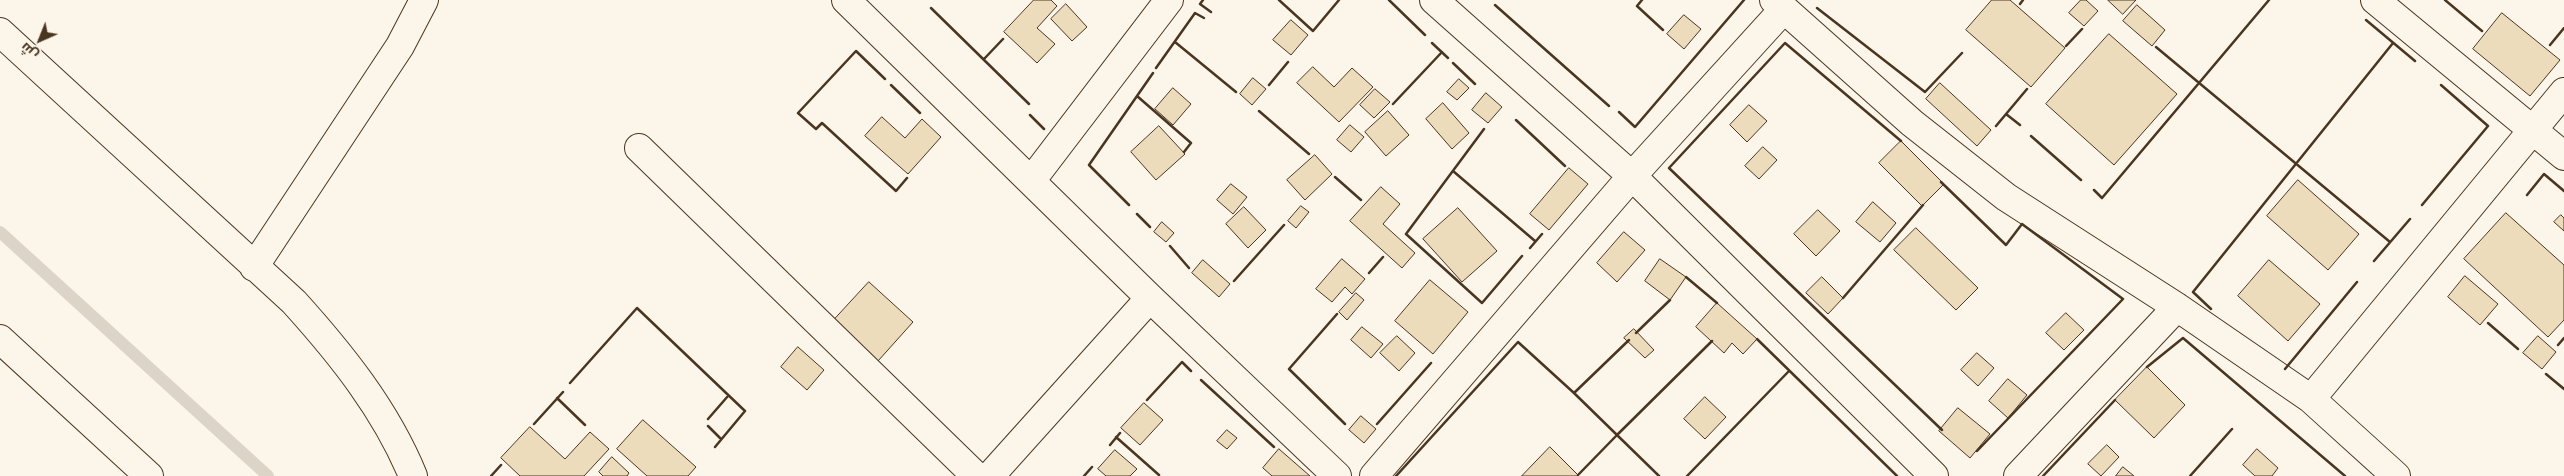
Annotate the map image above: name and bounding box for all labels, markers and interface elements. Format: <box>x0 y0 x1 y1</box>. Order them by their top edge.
north arrow <box>15 15 65 65</box>
text: ش <box>16 37 43 64</box>

